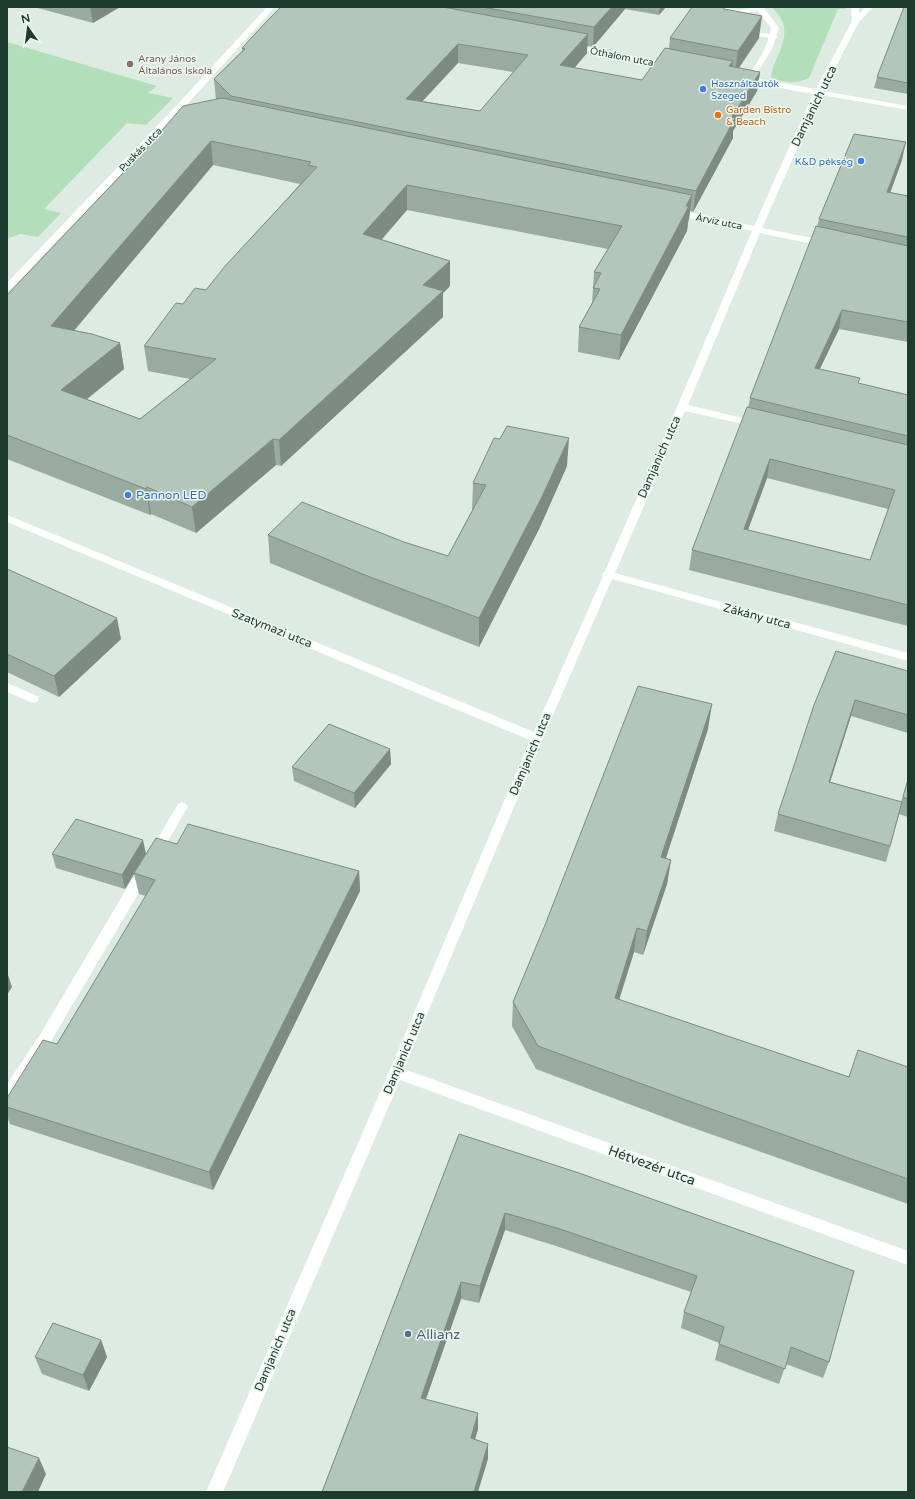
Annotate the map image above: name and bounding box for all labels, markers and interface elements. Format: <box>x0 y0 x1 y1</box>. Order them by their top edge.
north arrow <box>8 8 48 48</box>
text: N <box>20 11 32 26</box>
street label: Öthalom utca <box>589 45 655 69</box>
place label: Arany János Általános Iskola <box>138 53 212 77</box>
marker: Arany János Általános Iskola <box>125 59 135 69</box>
street label: Damjanich utca <box>788 63 840 149</box>
place label: Használtautók Szeged <box>711 78 779 102</box>
marker: Használtautók Szeged <box>698 84 708 94</box>
place label: Garden Bistro & Beach <box>726 104 791 128</box>
marker: Garden Bistro & Beach <box>713 110 723 120</box>
street label: Puskás utca <box>117 125 165 174</box>
place label: K&D pékség <box>795 156 853 168</box>
marker: K&D pékség <box>856 156 866 166</box>
street label: Árvíz utca <box>694 212 743 232</box>
street label: Damjanich utca <box>635 414 683 500</box>
place label: Pannon LED <box>136 488 206 502</box>
marker: Pannon LED <box>123 490 133 500</box>
street label: Zákány utca <box>722 600 792 632</box>
street label: Szatymazi utca <box>230 605 314 651</box>
street label: Damjanich utca <box>506 711 554 797</box>
street label: Damjanich utca <box>380 1010 428 1096</box>
street label: Hétvezér utca <box>606 1142 698 1189</box>
street label: Damjanich utca <box>251 1307 299 1393</box>
place label: Allianz <box>416 1326 460 1343</box>
marker: Allianz <box>403 1329 413 1339</box>

